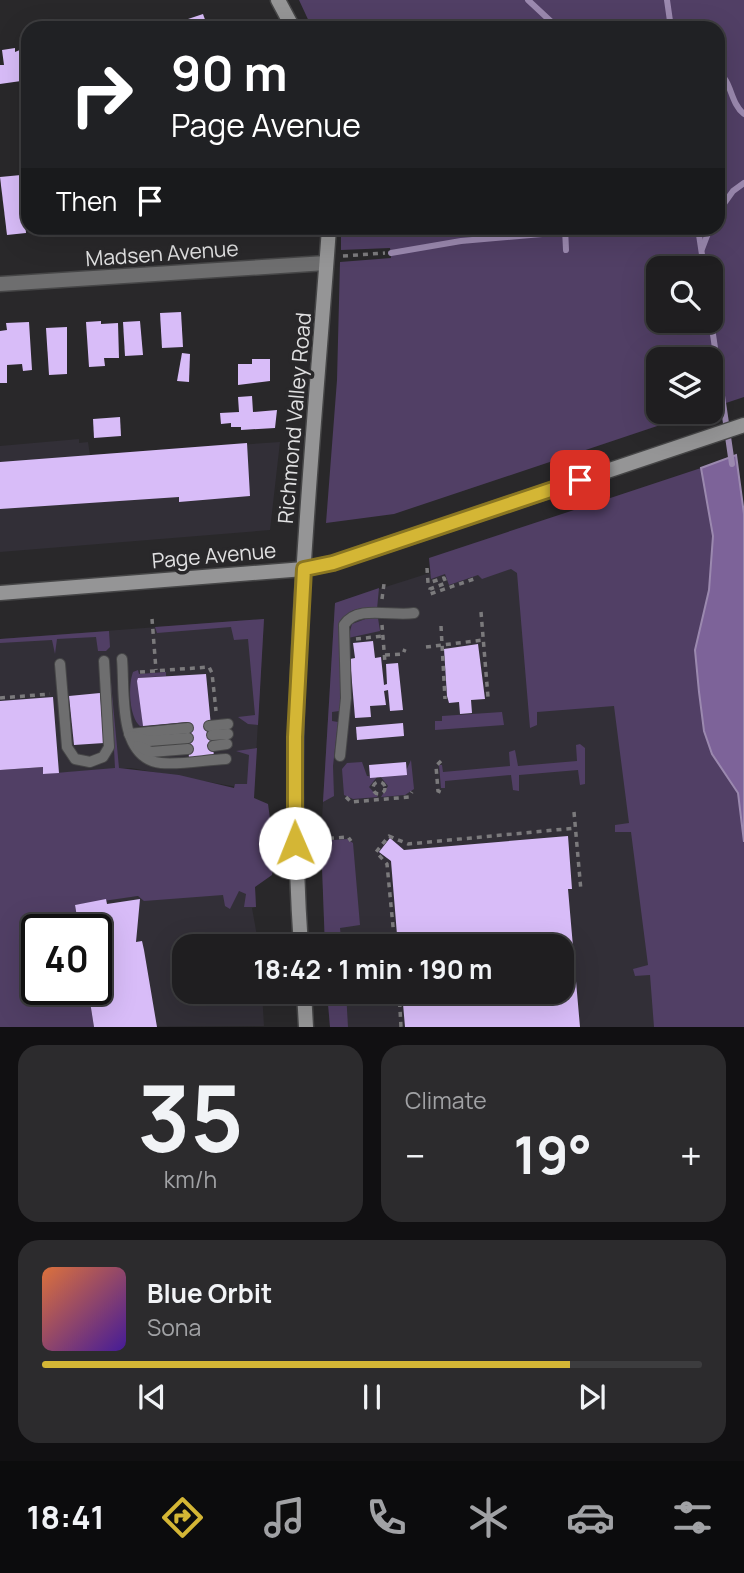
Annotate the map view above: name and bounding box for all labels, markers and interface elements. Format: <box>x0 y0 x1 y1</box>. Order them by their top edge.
text: 90 m <box>171 39 288 106</box>
icon: right <box>56 49 147 140</box>
text: Page Avenue <box>171 103 361 147</box>
icon: arrive <box>131 182 169 220</box>
text: Then <box>56 183 117 219</box>
street label: Madsen Avenue <box>85 234 239 272</box>
map controls <box>646 256 723 424</box>
button: search <box>646 256 723 333</box>
street label: Richmond Valley Road <box>271 311 317 525</box>
button: layers <box>646 347 723 424</box>
pin <box>550 450 610 510</box>
icon: arrive <box>561 461 599 499</box>
street label: Page Avenue <box>151 536 277 574</box>
position arrow <box>258 806 332 880</box>
speed limit sign: 40 <box>21 914 112 1005</box>
text: 18:42 · 1 min · 190 m <box>254 951 492 987</box>
text: 35 <box>137 1055 244 1179</box>
text: Climate <box>405 1084 487 1116</box>
text: 19° <box>514 1119 592 1190</box>
text: − <box>405 1129 426 1181</box>
text: + <box>680 1129 702 1181</box>
text: km/h <box>164 1163 217 1195</box>
text: Blue Orbit <box>147 1275 272 1311</box>
text: Sona <box>147 1311 201 1343</box>
icon: previous <box>133 1378 171 1416</box>
icon: pause <box>353 1378 391 1416</box>
icon: next <box>573 1378 611 1416</box>
icon: directions <box>158 1493 207 1542</box>
icon: music <box>260 1493 309 1542</box>
icon: phone <box>362 1493 411 1542</box>
icon: climate <box>464 1493 513 1542</box>
icon: car <box>566 1493 615 1542</box>
icon: filters <box>668 1493 717 1542</box>
text: 18:41 <box>27 1495 105 1539</box>

